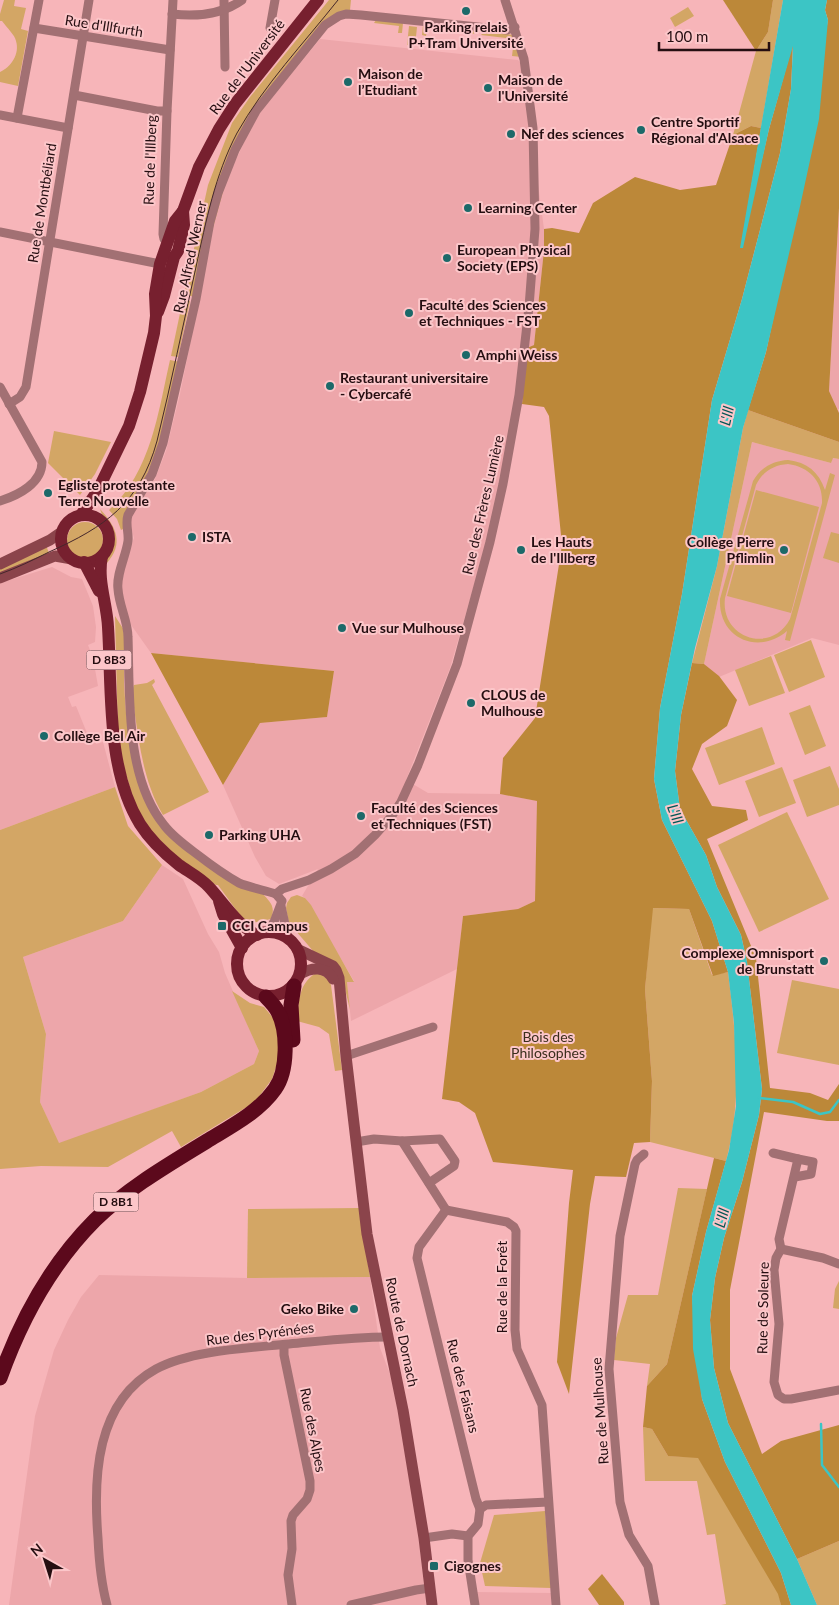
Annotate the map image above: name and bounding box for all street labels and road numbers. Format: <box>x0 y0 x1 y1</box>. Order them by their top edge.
street label: Rue d'Illfurth <box>64 11 144 40</box>
street label: Rue de l'Université <box>205 16 288 118</box>
street label: Rue de l'Illberg <box>139 115 160 205</box>
street label: Rue de Montbéliard <box>24 142 59 264</box>
street label: Rue Alfred Werner <box>169 199 210 315</box>
street label: Rue des Frères Lumière <box>458 434 507 576</box>
road number: D 8B3 <box>86 650 132 670</box>
road number: D 8B1 <box>94 1192 138 1212</box>
street label: Rue de la Forêt <box>493 1241 510 1333</box>
street label: Rue de Soleure <box>753 1262 772 1354</box>
street label: Route de Dornach <box>383 1276 422 1388</box>
street label: Rue des Pyrénées <box>205 1318 315 1349</box>
street label: Rue des Faisans <box>444 1337 483 1435</box>
street label: Rue de Mulhouse <box>587 1357 612 1465</box>
street label: Rue des Alpes <box>297 1386 330 1474</box>

